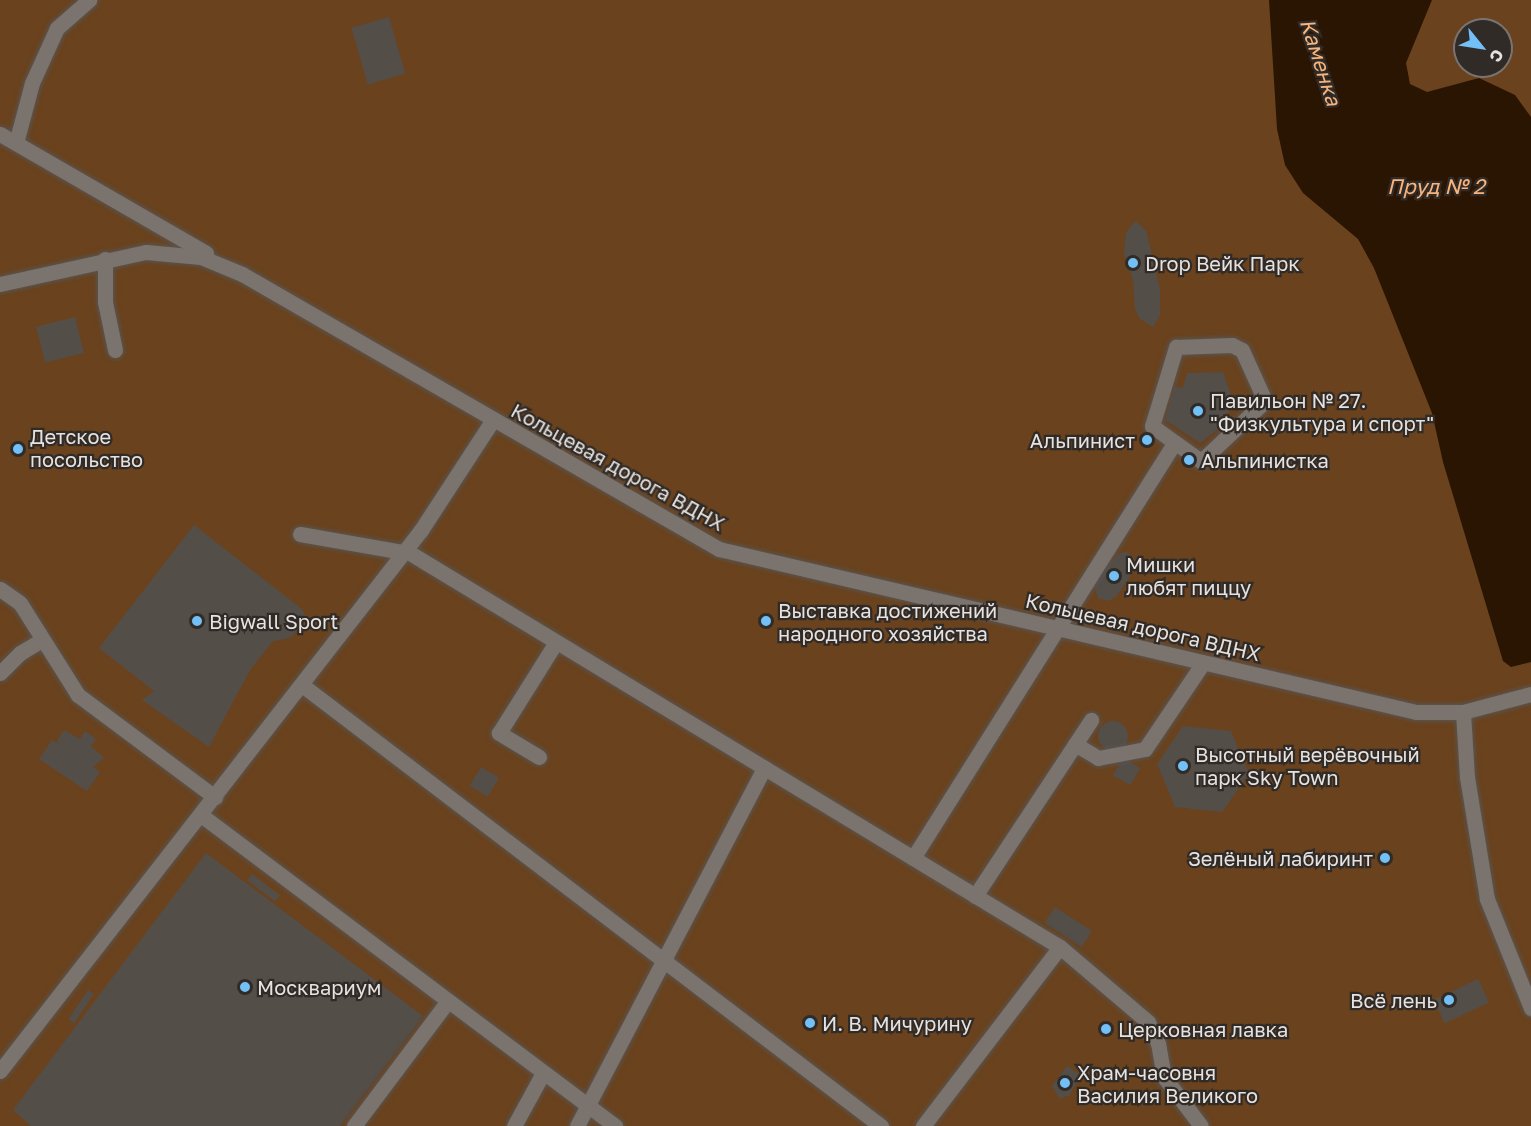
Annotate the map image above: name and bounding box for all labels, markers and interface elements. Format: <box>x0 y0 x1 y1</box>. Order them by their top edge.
water label: Каменка <box>1295 15 1347 109</box>
north arrow <box>1453 18 1513 78</box>
text: С <box>1485 46 1508 66</box>
water label: Пруд № 2 <box>1387 173 1485 199</box>
place label: Drop Вейк Парк <box>1145 251 1300 275</box>
marker: Drop Вейк Парк <box>1126 256 1140 270</box>
place label: Павильон № 27. "Физкультура и спорт" <box>1210 388 1434 435</box>
street label: Кольцевая дорога ВДНХ <box>507 398 729 536</box>
marker: Павильон № 27. "Физкультура и спорт" <box>1191 404 1205 418</box>
place label: Детское посольство <box>30 425 143 472</box>
place label: Альпинист <box>1030 428 1135 452</box>
marker: Альпинист <box>1140 433 1154 447</box>
marker: Детское посольство <box>11 442 25 456</box>
place label: Альпинистка <box>1201 448 1329 472</box>
marker: Альпинистка <box>1182 453 1196 467</box>
place label: Мишки любят пиццу <box>1126 552 1251 599</box>
marker: Мишки любят пиццу <box>1107 569 1121 583</box>
street label: Кольцевая дорога ВДНХ <box>1023 588 1263 666</box>
place label: Выставка достижений народного хозяйства <box>778 598 997 645</box>
place label: Bigwall Sport <box>209 609 338 633</box>
marker: Bigwall Sport <box>190 614 204 628</box>
marker: Выставка достижений народного хозяйства <box>759 614 773 628</box>
place label: Высотный верёвочный парк Sky Town <box>1195 742 1420 789</box>
marker: Высотный верёвочный парк Sky Town <box>1176 759 1190 773</box>
place label: Зелёный лабиринт <box>1188 846 1373 870</box>
marker: Зелёный лабиринт <box>1378 851 1392 865</box>
place label: Москвариум <box>257 975 381 999</box>
marker: Москвариум <box>238 980 252 994</box>
place label: Всё лень <box>1350 988 1437 1012</box>
marker: Всё лень <box>1442 993 1456 1007</box>
place label: И. В. Мичурину <box>822 1011 972 1035</box>
marker: И. В. Мичурину <box>803 1016 817 1030</box>
place label: Церковная лавка <box>1118 1017 1288 1041</box>
marker: Церковная лавка <box>1099 1022 1113 1036</box>
place label: Храм-часовня Василия Великого <box>1077 1060 1258 1107</box>
marker: Храм-часовня Василия Великого <box>1058 1076 1072 1090</box>

